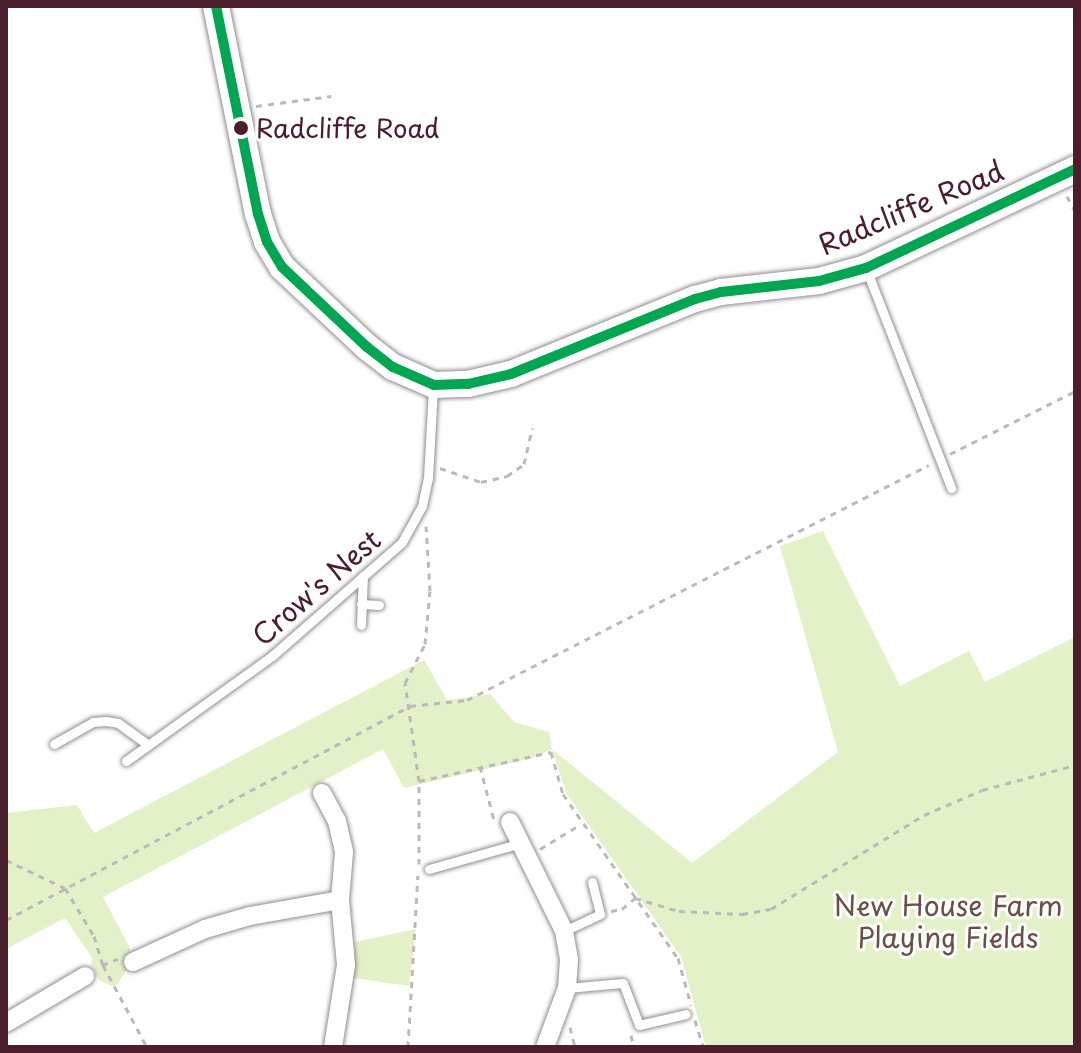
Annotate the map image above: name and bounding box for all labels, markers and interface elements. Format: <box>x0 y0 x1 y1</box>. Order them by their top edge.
place label: Radcliffe Road <box>256 112 438 144</box>
marker: Radcliffe Road <box>233 120 249 136</box>
street label: Radcliffe Road <box>814 153 1008 261</box>
street label: Crow's Nest <box>245 522 387 652</box>
park label: New House Farm Playing Fields <box>833 888 1063 954</box>

